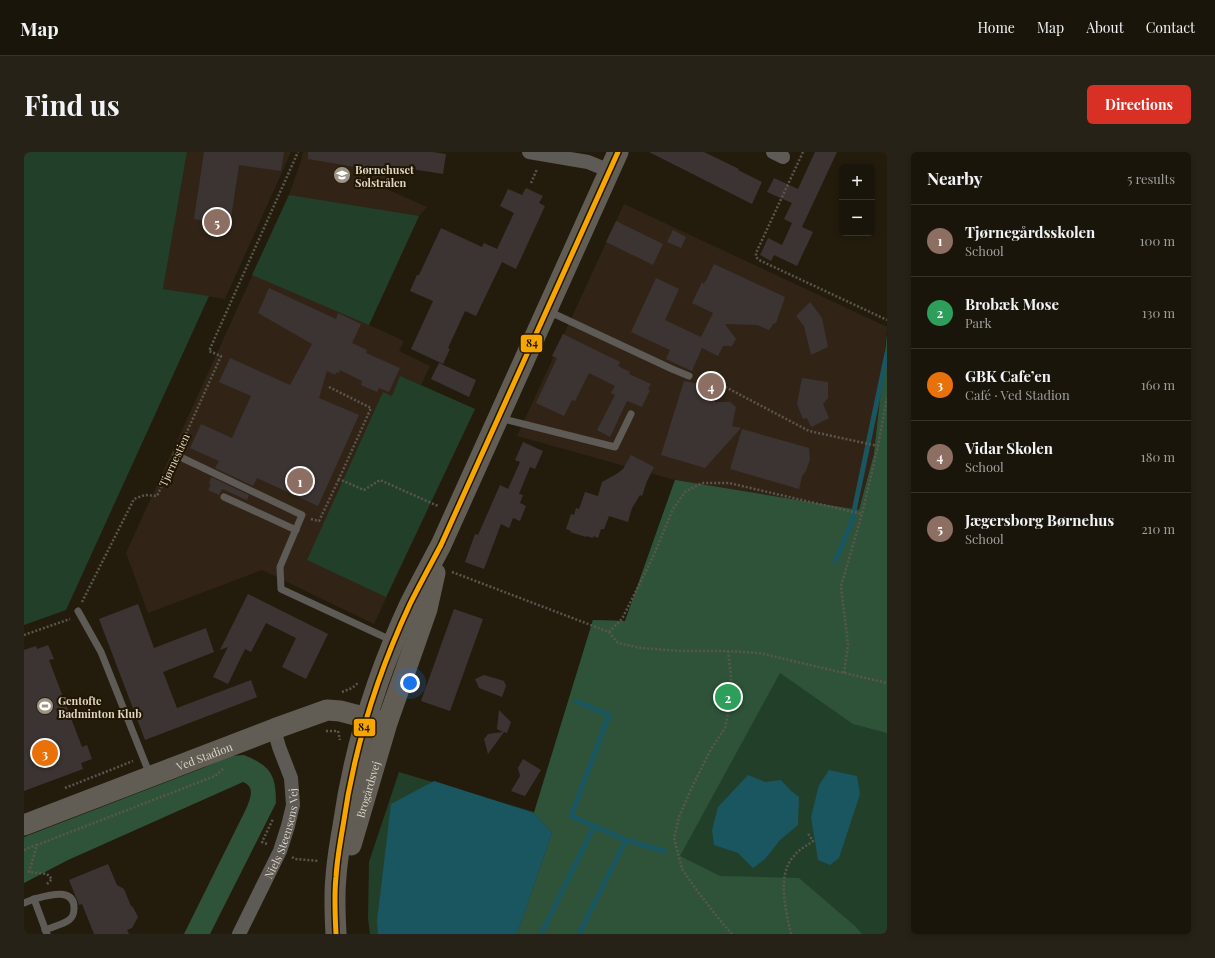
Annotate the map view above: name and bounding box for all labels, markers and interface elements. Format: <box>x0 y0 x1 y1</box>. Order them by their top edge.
text: Map <box>20 15 59 41</box>
text: Home <box>977 18 1015 37</box>
text: Map <box>1037 18 1064 37</box>
text: About <box>1086 18 1124 37</box>
text: Contact <box>1146 18 1195 37</box>
button: Directions <box>1087 85 1191 124</box>
text: Find us <box>24 86 120 123</box>
place label: Børnehuset Solstrålen <box>355 162 414 190</box>
map controls <box>839 164 875 236</box>
button: + <box>839 164 875 200</box>
school or university icon: Børnehuset Solstrålen <box>332 165 352 185</box>
text: Nearby <box>927 167 982 189</box>
text: 5 results <box>1127 170 1175 187</box>
button: − <box>839 200 875 236</box>
pin: 5 <box>204 207 230 237</box>
text: Tjørnegårdsskolen <box>965 222 1095 242</box>
text: 1 <box>938 232 942 249</box>
text: 100 m <box>1140 232 1175 249</box>
text: School <box>965 242 1004 259</box>
text: Brobæk Mose <box>965 294 1059 314</box>
text: 2 <box>937 304 943 321</box>
text: 130 m <box>1142 304 1175 321</box>
text: Park <box>965 314 992 331</box>
line badge: 84 <box>520 334 543 353</box>
text: 84 <box>526 335 538 350</box>
text: GBK Cafe’en <box>965 366 1051 386</box>
pin: 4 <box>698 371 724 401</box>
text: 3 <box>937 376 943 393</box>
text: 160 m <box>1141 376 1175 393</box>
text: Café · Ved Stadion <box>965 386 1070 403</box>
street label: Tjørnestien <box>155 431 193 489</box>
text: Vidar Skolen <box>965 438 1053 458</box>
text: 4 <box>937 448 943 465</box>
text: 180 m <box>1141 448 1175 465</box>
text: School <box>965 458 1004 475</box>
pin: 1 <box>287 466 313 496</box>
text: Jægersborg Børnehus <box>965 510 1114 530</box>
text: 5 <box>937 520 943 537</box>
text: 210 m <box>1141 520 1175 537</box>
text: School <box>965 530 1004 547</box>
your location <box>400 673 420 693</box>
pin: 2 <box>715 682 741 712</box>
place label: Gentofte Badminton Klub <box>58 693 142 721</box>
sports icon: Gentofte Badminton Klub <box>35 696 55 716</box>
line badge: 84 <box>353 718 376 737</box>
text: 84 <box>358 719 370 734</box>
pin: 3 <box>32 738 58 768</box>
street label: Ved Stadion <box>173 738 235 774</box>
street label: Brogårdsvej <box>352 759 383 820</box>
street label: Niels Steensens Vej <box>260 788 301 881</box>

